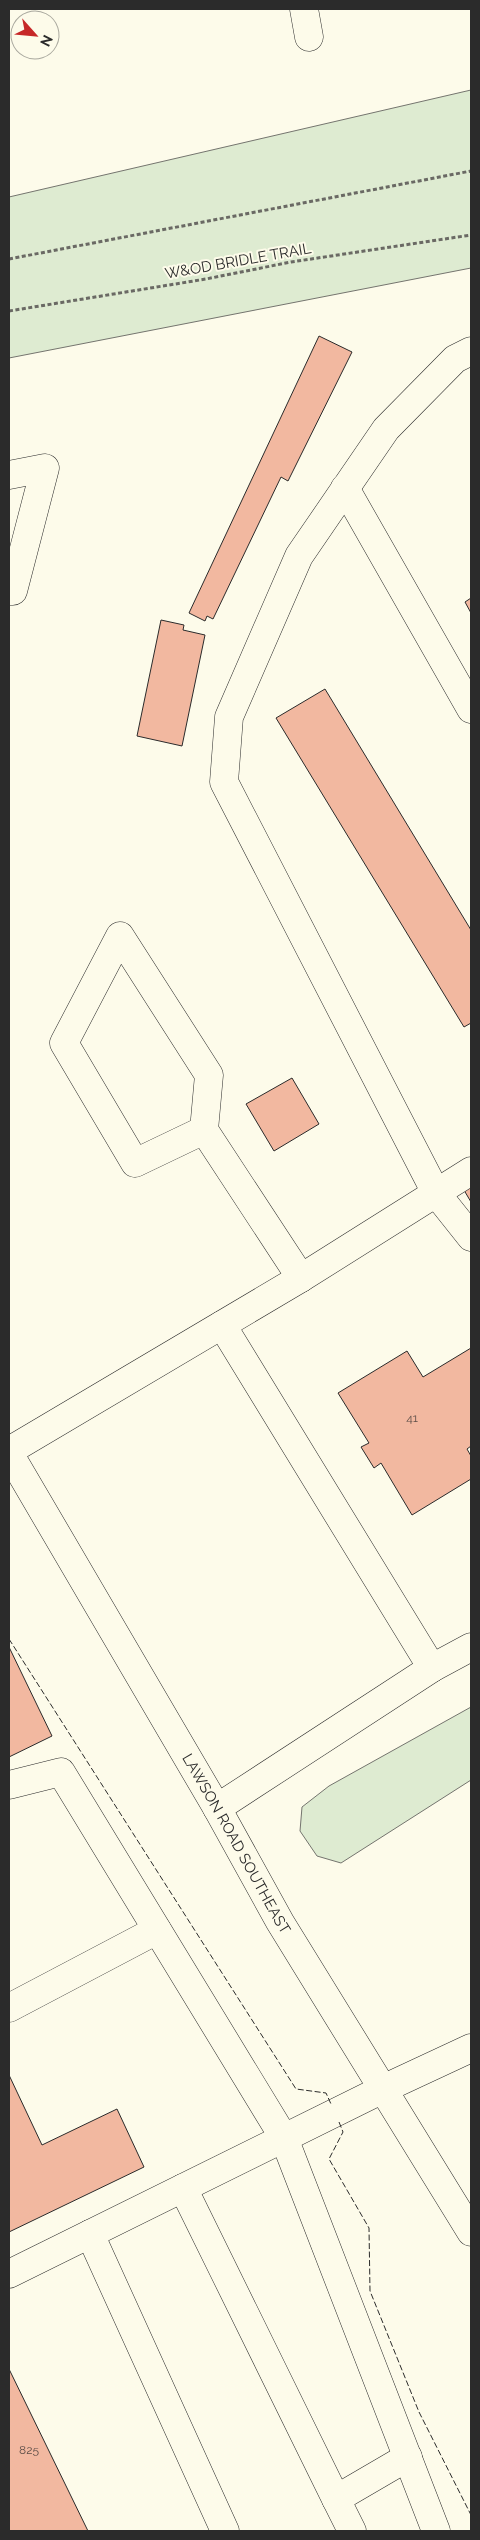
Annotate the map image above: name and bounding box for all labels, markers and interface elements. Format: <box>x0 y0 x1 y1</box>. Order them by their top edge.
north arrow <box>10 10 60 60</box>
text: N <box>37 33 56 49</box>
street label: W&OD BRIDLE TRAIL <box>163 239 313 283</box>
house number: 41 <box>406 1411 418 1425</box>
street label: LAWSON ROAD SOUTHEAST <box>178 1750 294 1937</box>
house number: 825 <box>19 2443 39 2457</box>

